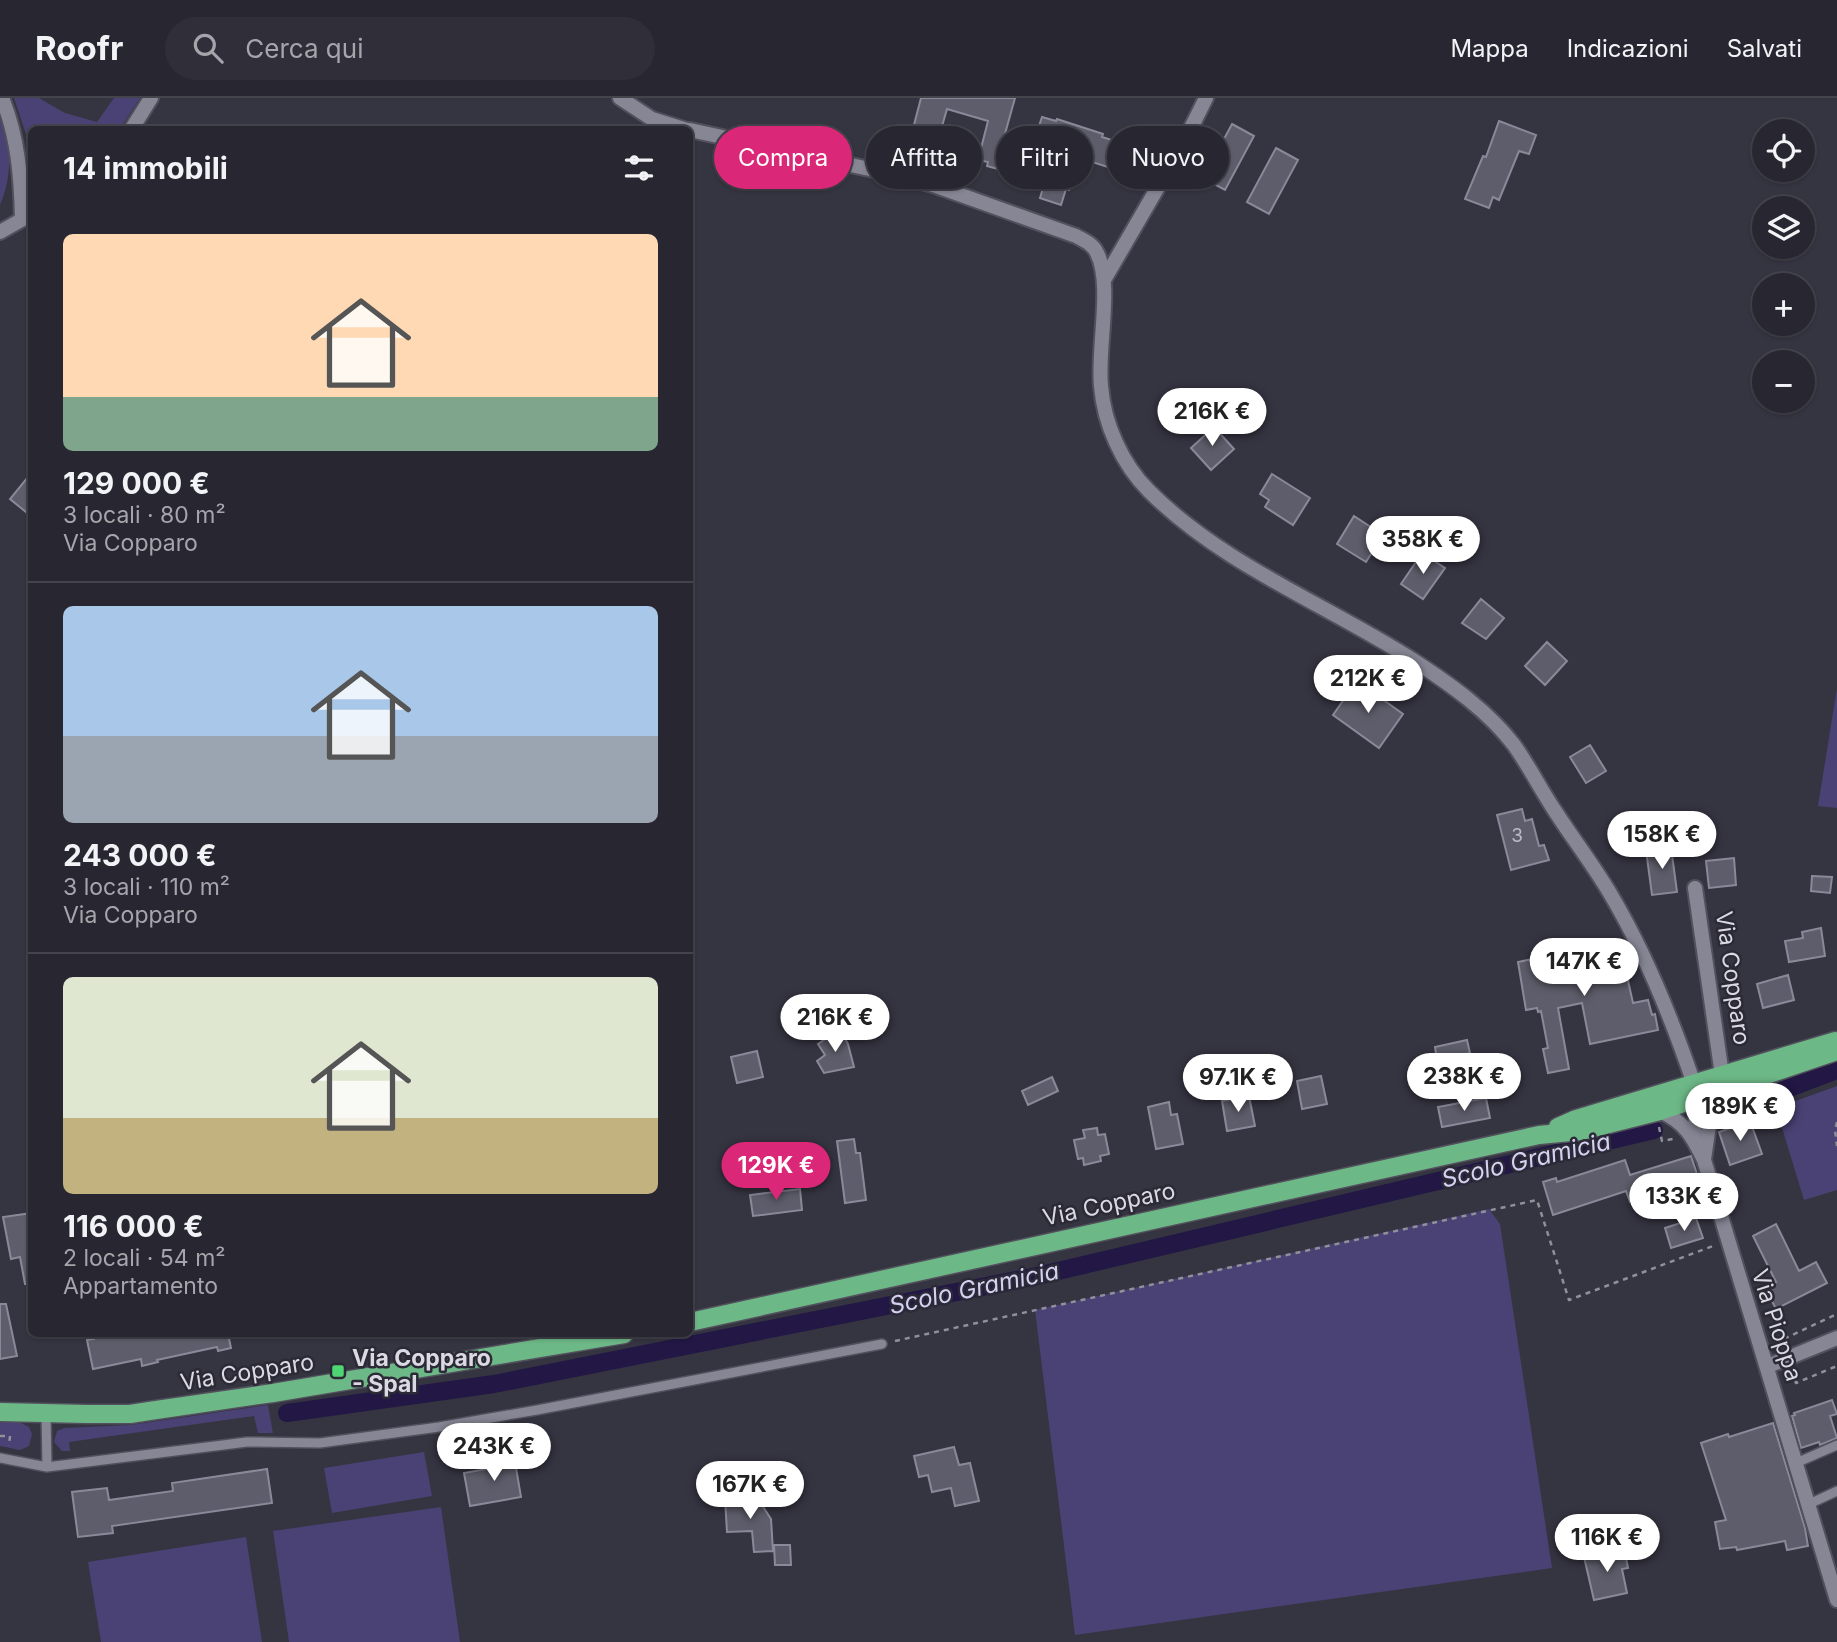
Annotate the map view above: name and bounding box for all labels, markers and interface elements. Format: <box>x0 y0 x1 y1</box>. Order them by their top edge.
search box <box>165 17 655 80</box>
text: Roofr <box>35 28 123 68</box>
icon: search <box>189 29 227 67</box>
text: Cerca qui <box>245 33 363 64</box>
text: Mappa <box>1450 34 1529 63</box>
text: Indicazioni <box>1567 34 1689 63</box>
text: Salvati <box>1727 34 1802 63</box>
map controls <box>1752 119 1815 413</box>
button: locate <box>1752 119 1815 182</box>
chip: Compra <box>714 126 852 189</box>
chip: Affitta <box>866 126 982 189</box>
chip: Filtri <box>996 126 1093 189</box>
chip: Nuovo <box>1107 126 1229 189</box>
icon: filters <box>620 149 658 187</box>
text: 14 immobili <box>63 150 228 186</box>
button: layers <box>1752 196 1815 259</box>
button: + <box>1752 273 1815 336</box>
icon: home <box>298 280 424 406</box>
button: − <box>1752 350 1815 413</box>
pin: 216K € <box>1155 388 1269 448</box>
text: 216K € <box>1173 397 1251 425</box>
text: 129 000 € <box>63 465 210 501</box>
text: 3 locali · 80 m² <box>63 501 226 529</box>
pin: 358K € <box>1366 517 1480 576</box>
text: 358K € <box>1382 525 1464 553</box>
text: Via Copparo <box>63 529 198 557</box>
icon: home <box>298 652 424 778</box>
pin: 212K € <box>1311 656 1425 715</box>
text: 212K € <box>1330 664 1406 692</box>
pin: 158K € <box>1605 812 1719 871</box>
text: 158K € <box>1623 820 1701 848</box>
house number: 3 <box>1511 824 1523 847</box>
text: 243 000 € <box>63 837 217 873</box>
text: 3 locali · 110 m² <box>63 873 230 901</box>
text: Via Copparo <box>63 901 198 929</box>
street label: Via Copparo <box>1710 909 1756 1047</box>
pin: 147K € <box>1527 939 1641 998</box>
text: 147K € <box>1546 947 1622 975</box>
pin: 216K € <box>778 995 892 1054</box>
text: 216K € <box>796 1003 874 1031</box>
icon: home <box>298 1023 424 1149</box>
pin: 97.1K € <box>1173 1054 1303 1114</box>
pin: 238K € <box>1407 1054 1521 1113</box>
text: 238K € <box>1423 1062 1505 1090</box>
text: 97.1K € <box>1199 1063 1277 1091</box>
pin: 189K € <box>1683 1084 1797 1143</box>
text: 189K € <box>1701 1092 1779 1120</box>
water label: Scolo Gramicia <box>1439 1126 1613 1194</box>
pin: 129K € <box>719 1142 833 1202</box>
text: 129K € <box>737 1151 815 1179</box>
pin: 133K € <box>1627 1174 1741 1233</box>
street label: Via Copparo <box>1040 1176 1178 1232</box>
text: 133K € <box>1645 1182 1723 1210</box>
text: 116 000 € <box>63 1208 204 1244</box>
text: 2 locali · 54 m² <box>63 1244 225 1272</box>
water label: Scolo Gramicia <box>886 1256 1062 1320</box>
street label: Via Pioppa <box>1746 1265 1808 1385</box>
text: Appartamento <box>63 1272 218 1300</box>
place label: Via Copparo - Spal <box>352 1344 491 1398</box>
street label: Via Copparo <box>178 1348 316 1396</box>
marker: Via Copparo - Spal <box>330 1363 346 1379</box>
pin: 243K € <box>437 1424 551 1483</box>
text: 243K € <box>453 1432 535 1460</box>
pin: 167K € <box>693 1462 807 1521</box>
text: 167K € <box>712 1470 788 1498</box>
pin: 116K € <box>1550 1514 1664 1574</box>
text: 116K € <box>1571 1523 1643 1551</box>

